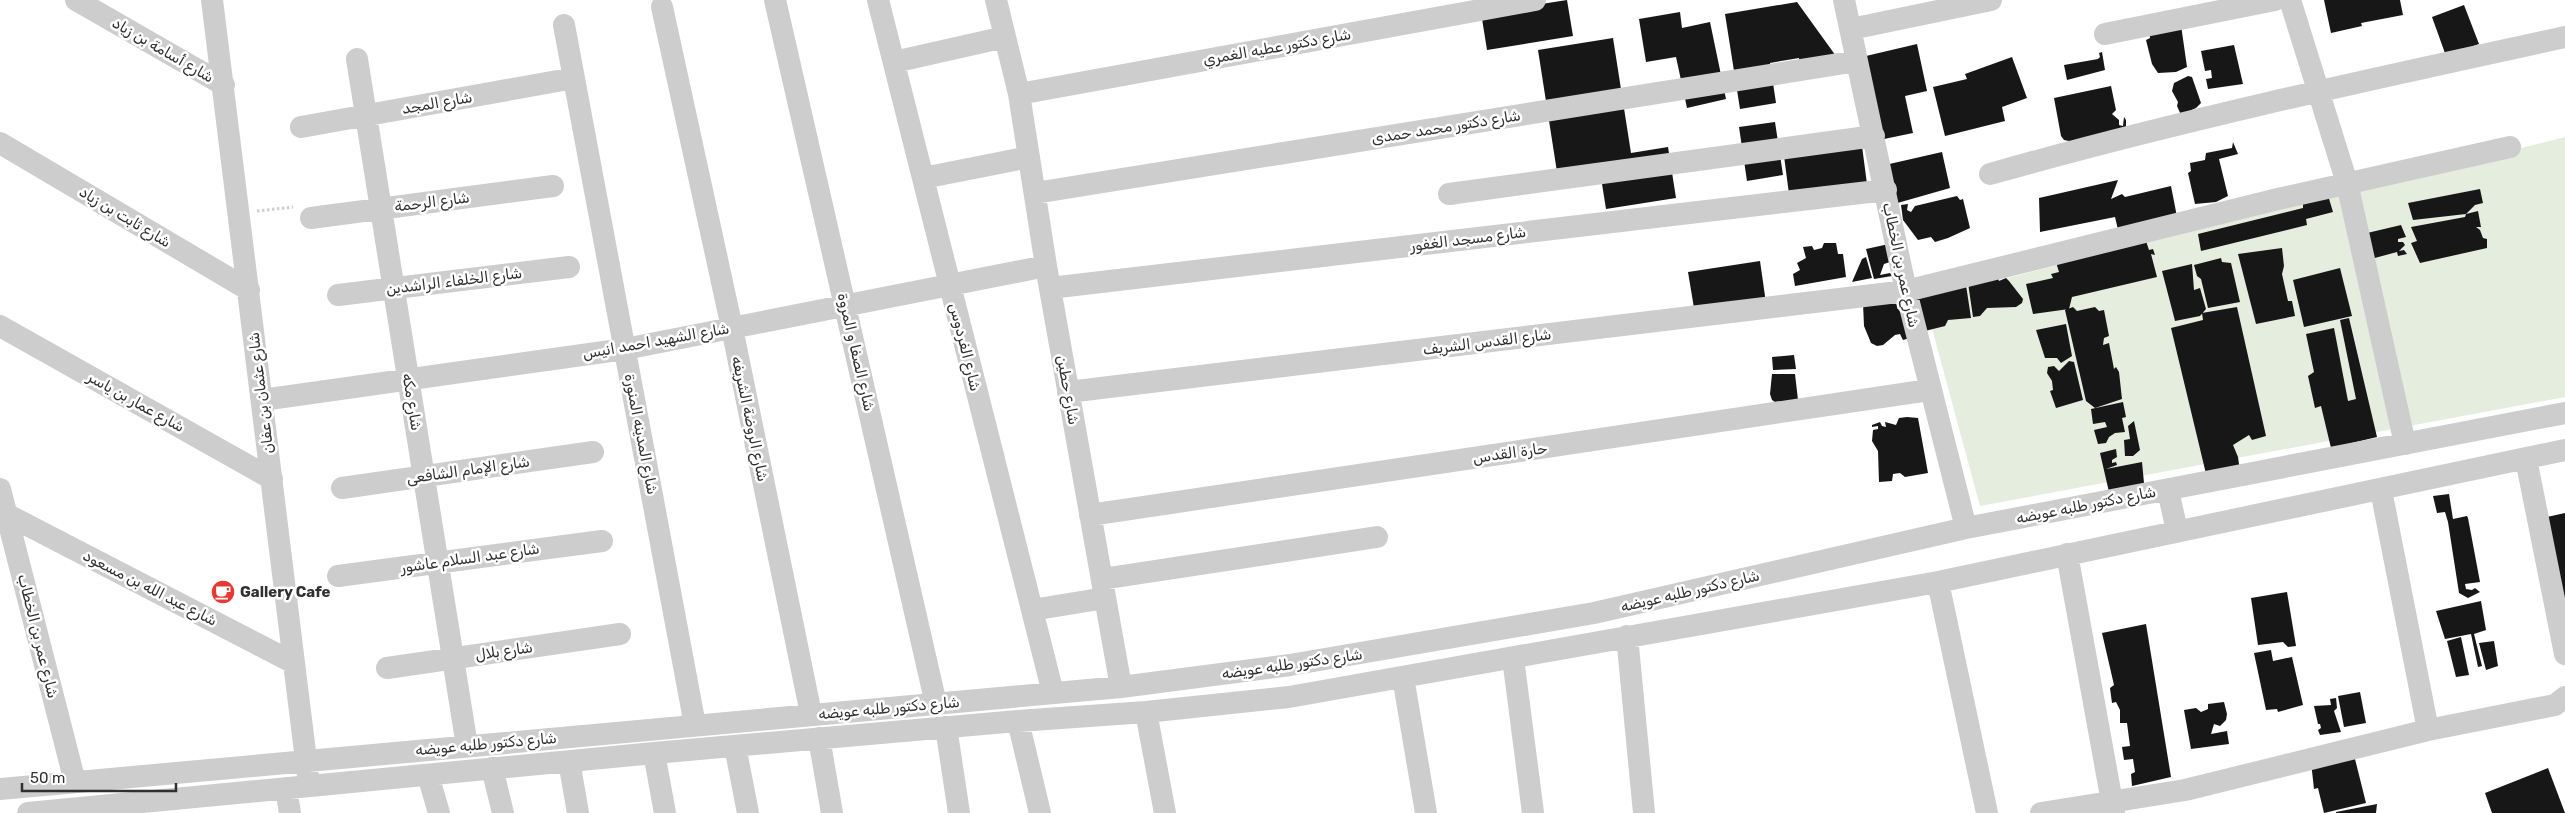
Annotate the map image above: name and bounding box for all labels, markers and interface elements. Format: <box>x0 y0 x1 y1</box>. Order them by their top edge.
street label: شارع أسامة بن زياد <box>108 14 217 88</box>
street label: شارع دكتور عطيه الغمري <box>1202 25 1353 71</box>
street label: شارع المجد <box>400 88 474 120</box>
street label: شارع دكتور محمد حمدى <box>1370 106 1522 150</box>
street label: شارع ثابت بن زياد <box>75 183 174 253</box>
street label: شارع الرحمة <box>393 188 471 218</box>
street label: شارع عمر بن الخطاب <box>1877 201 1923 330</box>
street label: شارع مسجد الغفور <box>1408 223 1527 257</box>
street label: شارع الخلفاء الراشدين <box>385 264 523 300</box>
street label: شارع الصفا و المروة <box>832 291 878 413</box>
street label: شارع الفردوس <box>943 301 985 393</box>
street label: شارع الشهيد احمد انيس <box>581 319 731 365</box>
street label: شارع القدس الشريف <box>1422 325 1553 361</box>
street label: شارع عثمان بن عفان <box>245 331 279 455</box>
street label: شارع حطين <box>1051 354 1083 427</box>
street label: شارع الروضة الشريفه <box>726 355 772 484</box>
street label: شارع عمار بن ياسر <box>82 367 188 438</box>
street label: شارع مكه <box>397 372 425 432</box>
street label: شارع المدينه المنورة <box>618 372 662 496</box>
street label: حارة القدس <box>1472 439 1548 467</box>
street label: شارع الإمام الشافعى <box>405 452 531 490</box>
street label: شارع دكتور طلبه عويضه <box>2015 483 2158 529</box>
street label: شارع عبد السلام عاشور <box>398 539 541 579</box>
street label: شارع عبد الله بن مسعود <box>79 546 220 631</box>
street label: شارع دكتور طلبه عويضه <box>1619 566 1762 618</box>
street label: شارع عمر بن الخطاب <box>12 572 62 700</box>
cafe icon: Gallery Cafe <box>210 579 236 605</box>
place label: Gallery Cafe <box>240 583 331 601</box>
street label: شارع بلال <box>474 638 534 666</box>
street label: شارع دكتور طلبه عويضه <box>1220 645 1364 685</box>
street label: شارع دكتور طلبه عويضه <box>818 693 961 725</box>
street label: شارع دكتور طلبه عويضه <box>415 729 558 761</box>
scale bar <box>22 760 176 792</box>
text: 50 m <box>30 769 65 787</box>

